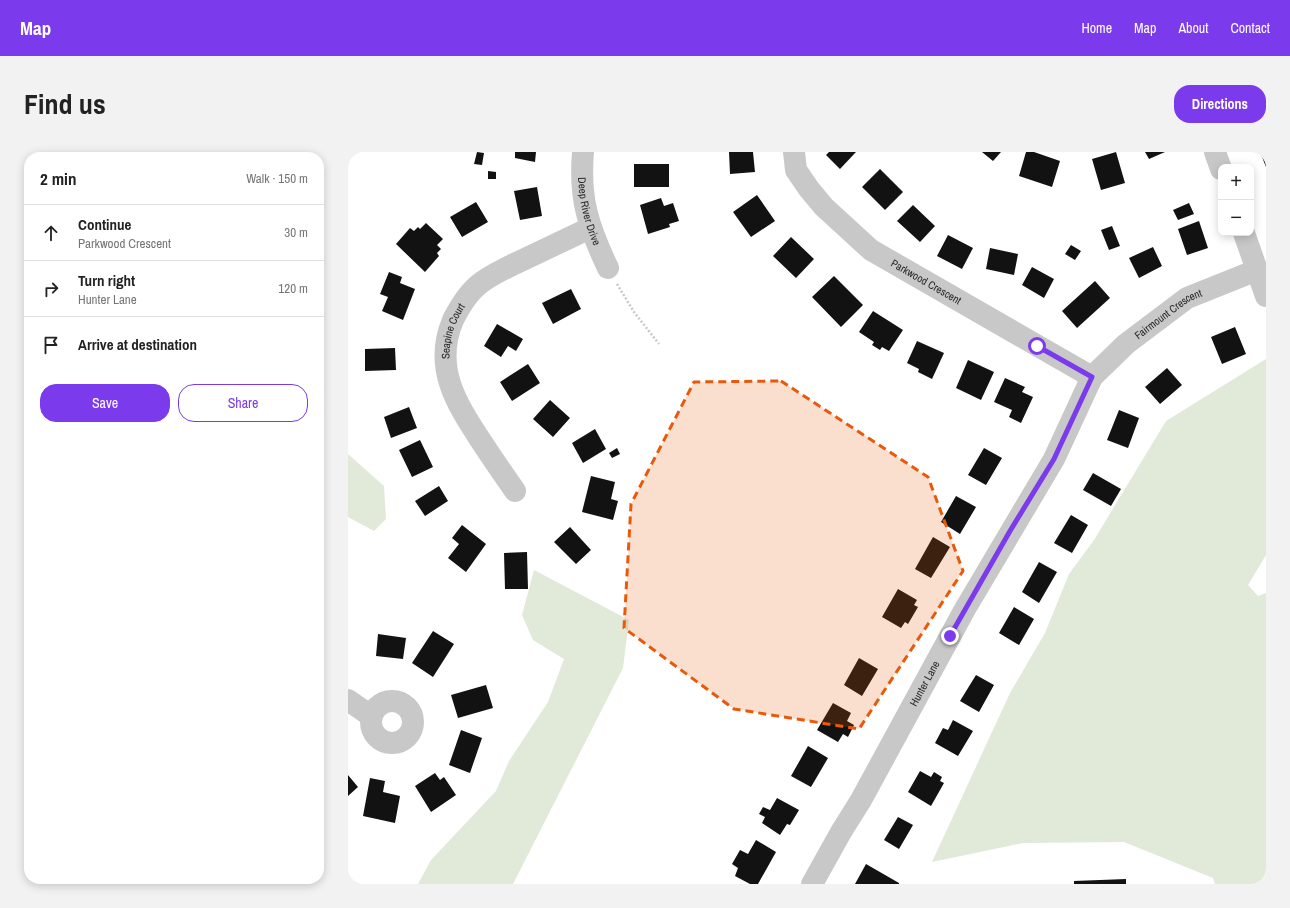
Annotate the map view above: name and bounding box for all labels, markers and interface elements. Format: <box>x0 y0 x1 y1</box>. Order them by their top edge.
text: Map <box>20 15 51 41</box>
text: Home <box>1081 19 1112 37</box>
text: Map <box>1134 19 1156 37</box>
text: About <box>1178 19 1208 37</box>
text: Contact <box>1230 19 1270 37</box>
text: Find us <box>24 85 106 123</box>
button: Directions <box>1174 85 1266 123</box>
map controls <box>1218 164 1254 236</box>
button: + <box>1218 164 1254 200</box>
text: 2 min <box>40 167 76 190</box>
text: Walk · 150 m <box>246 170 308 187</box>
street label: Deep River Drive <box>575 177 604 247</box>
button: − <box>1218 200 1254 236</box>
text: Continue <box>78 214 131 235</box>
icon: ahead <box>40 222 62 244</box>
text: 30 m <box>284 224 308 241</box>
text: Parkwood Crescent <box>78 235 171 252</box>
street label: Parkwood Crescent <box>889 256 964 308</box>
text: Turn right <box>78 270 135 291</box>
icon: right <box>40 278 62 300</box>
text: 120 m <box>278 280 308 297</box>
street label: Fairmount Crescent <box>1132 286 1204 342</box>
text: Hunter Lane <box>78 291 137 308</box>
street label: Seapine Court <box>438 300 468 359</box>
icon: arrive <box>40 334 62 356</box>
text: Arrive at destination <box>78 334 197 355</box>
route start <box>1028 337 1046 355</box>
button: Save <box>40 384 170 422</box>
button: Share <box>178 384 308 422</box>
route end <box>941 627 959 645</box>
street label: Hunter Lane <box>906 658 943 709</box>

